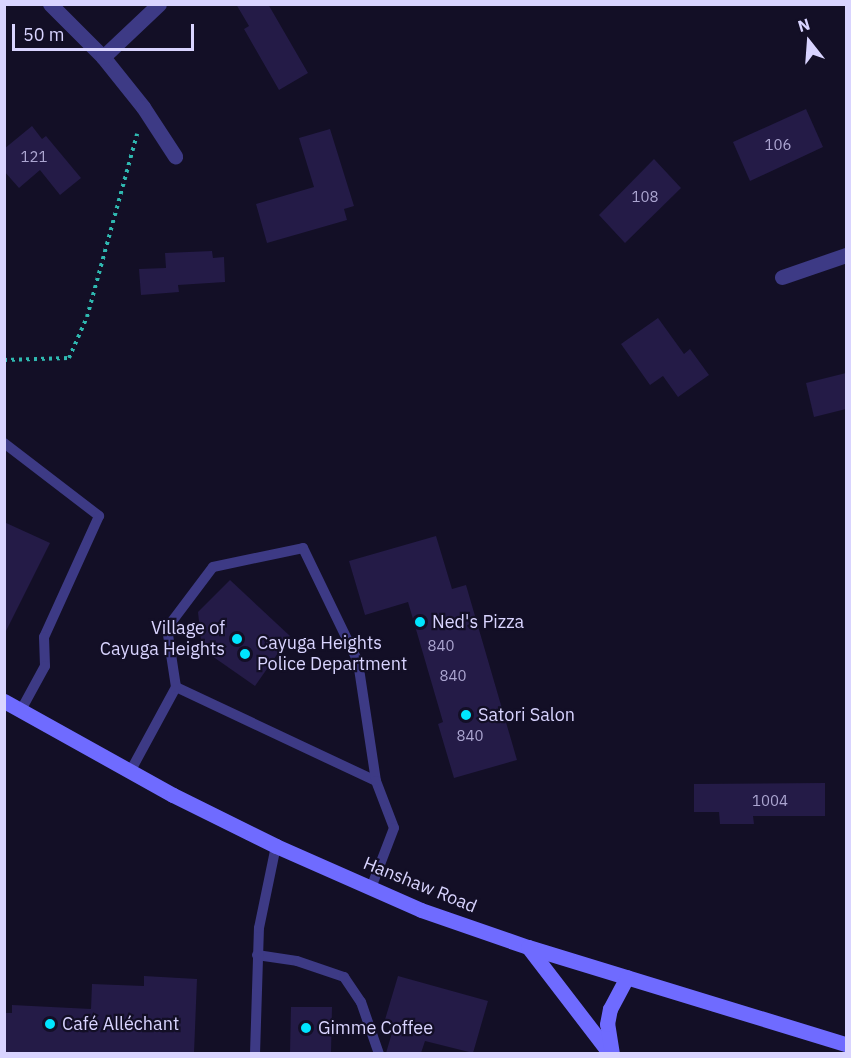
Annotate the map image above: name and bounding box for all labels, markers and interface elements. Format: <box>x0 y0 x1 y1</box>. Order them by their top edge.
scale bar <box>15 12 196 50</box>
north arrow <box>779 12 839 72</box>
text: N <box>795 14 812 36</box>
text: 50 m <box>23 23 65 46</box>
house number: 106 <box>765 136 791 154</box>
house number: 121 <box>21 148 47 166</box>
house number: 108 <box>632 188 658 206</box>
place label: Ned's Pizza <box>432 611 524 633</box>
marker: Ned's Pizza <box>413 615 427 629</box>
place label: Village of Cayuga Heights <box>100 618 225 660</box>
marker: Village of Cayuga Heights <box>230 632 244 646</box>
place label: Cayuga Heights Police Department <box>257 633 407 676</box>
house number: 840 <box>428 637 454 655</box>
marker: Cayuga Heights Police Department <box>238 647 252 661</box>
house number: 840 <box>440 667 466 685</box>
place label: Satori Salon <box>478 704 575 726</box>
marker: Satori Salon <box>459 708 473 722</box>
house number: 840 <box>457 727 483 745</box>
house number: 1004 <box>752 792 788 810</box>
street label: Hanshaw Road <box>360 852 480 918</box>
place label: Café Alléchant <box>62 1013 179 1035</box>
marker: Café Alléchant <box>43 1017 57 1031</box>
place label: Gimme Coffee <box>318 1017 433 1039</box>
marker: Gimme Coffee <box>299 1021 313 1035</box>

